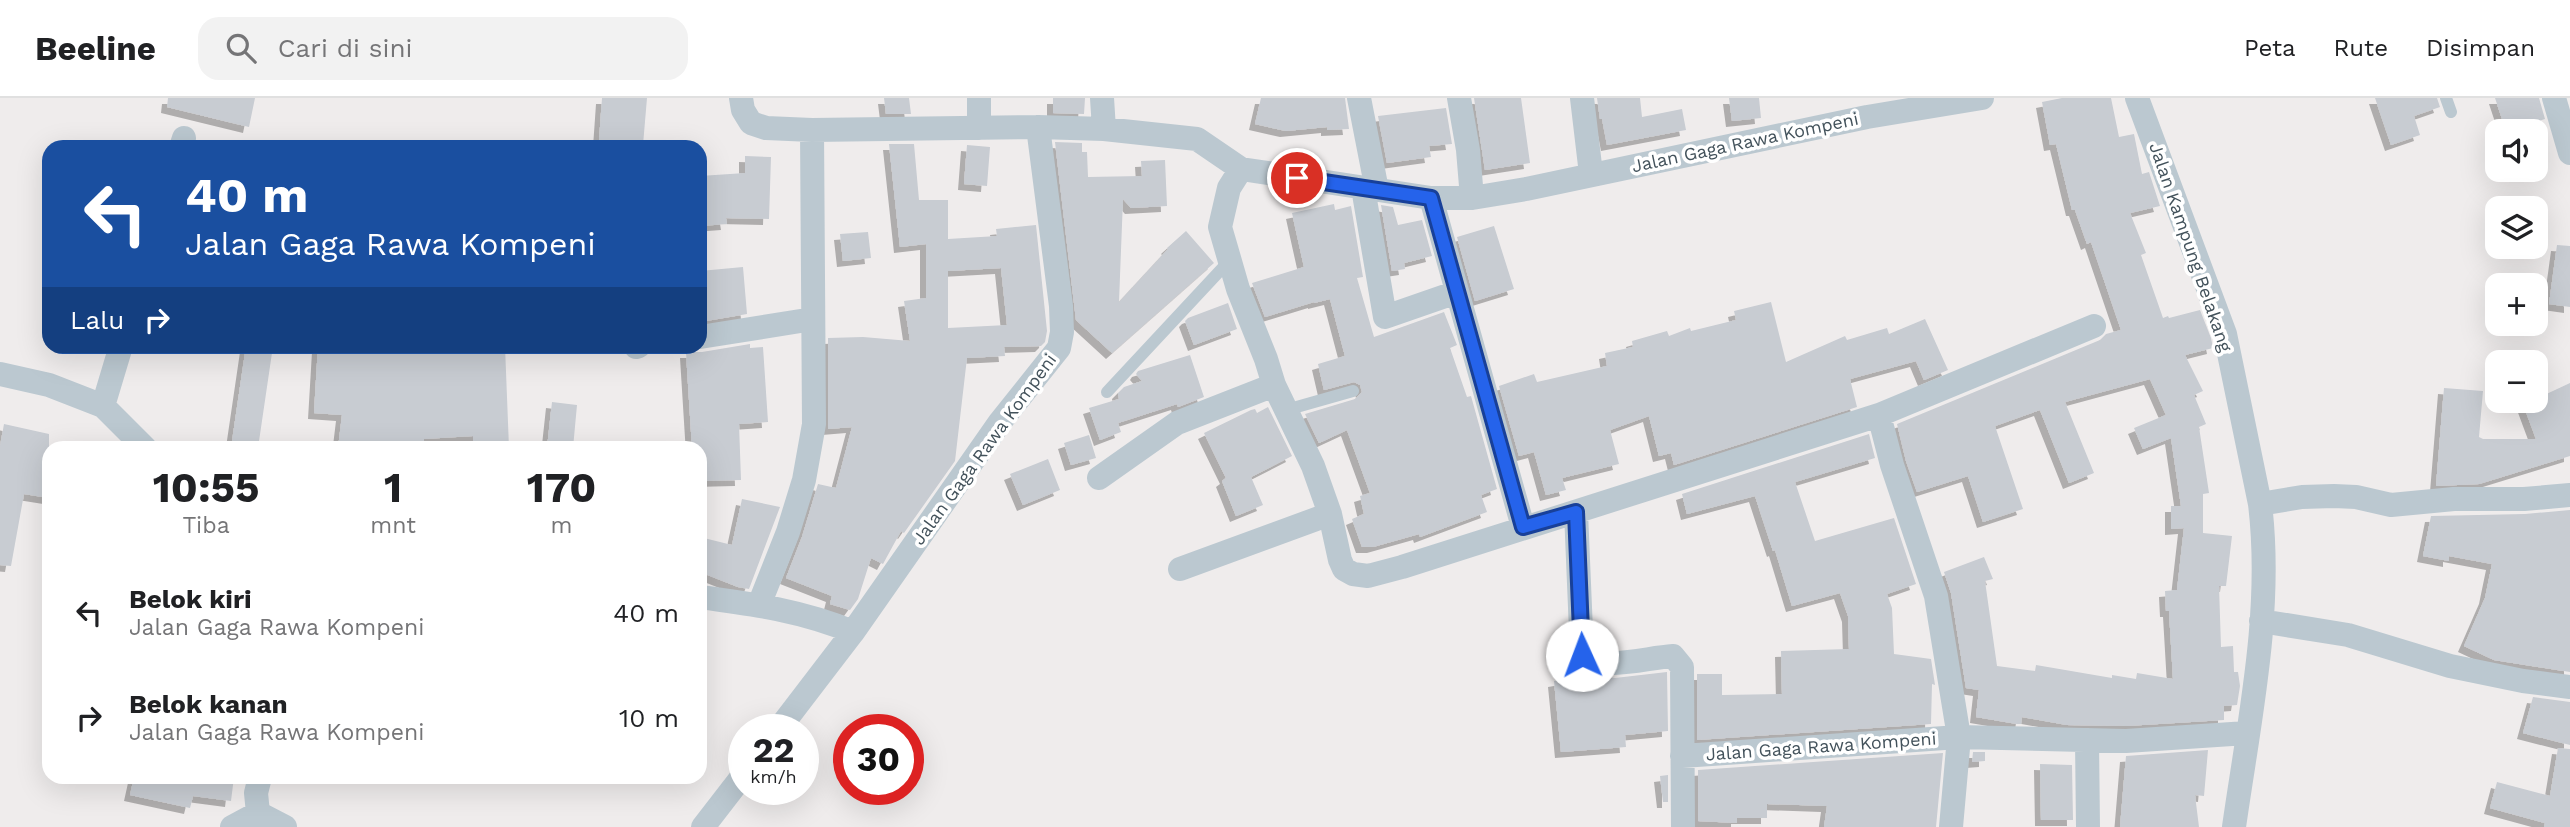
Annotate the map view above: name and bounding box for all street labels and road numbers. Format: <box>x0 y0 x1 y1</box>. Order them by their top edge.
street label: Jalan Gaga Rawa Kompeni <box>1630 108 1860 176</box>
street label: Jalan Kampung Belakang <box>2145 140 2237 355</box>
street label: Jalan Gaga Rawa Kompeni <box>908 349 1060 549</box>
street label: Jalan Gaga Rawa Kompeni <box>1705 727 1937 765</box>

